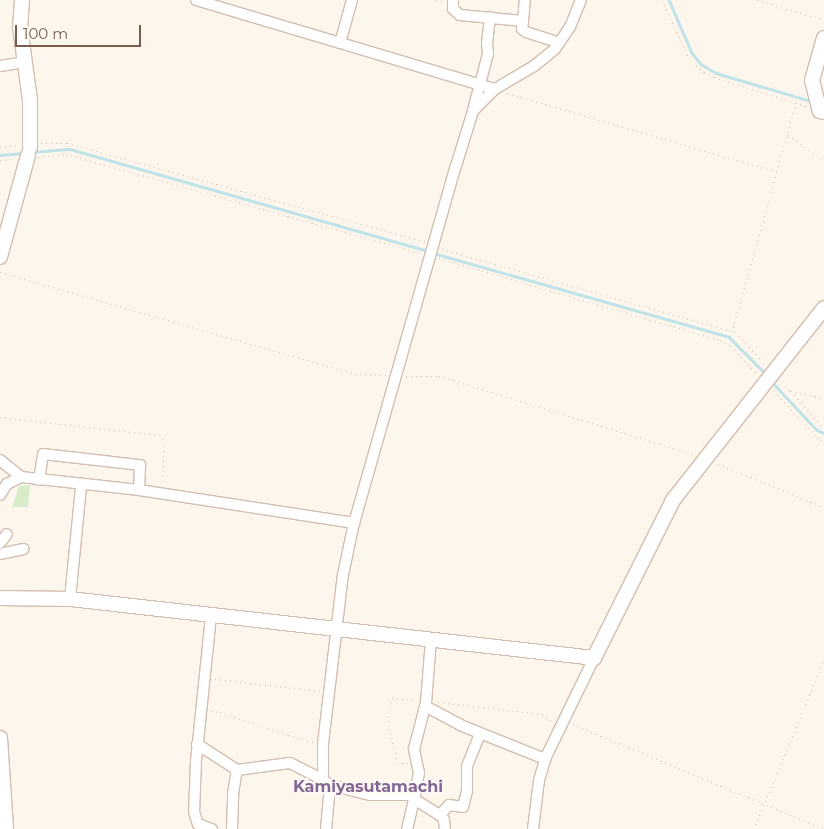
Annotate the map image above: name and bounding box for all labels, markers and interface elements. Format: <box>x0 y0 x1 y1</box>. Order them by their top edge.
scale bar <box>18 15 144 47</box>
text: 100 m <box>23 24 68 43</box>
district label: Kamiyasutamachi <box>293 777 443 797</box>

